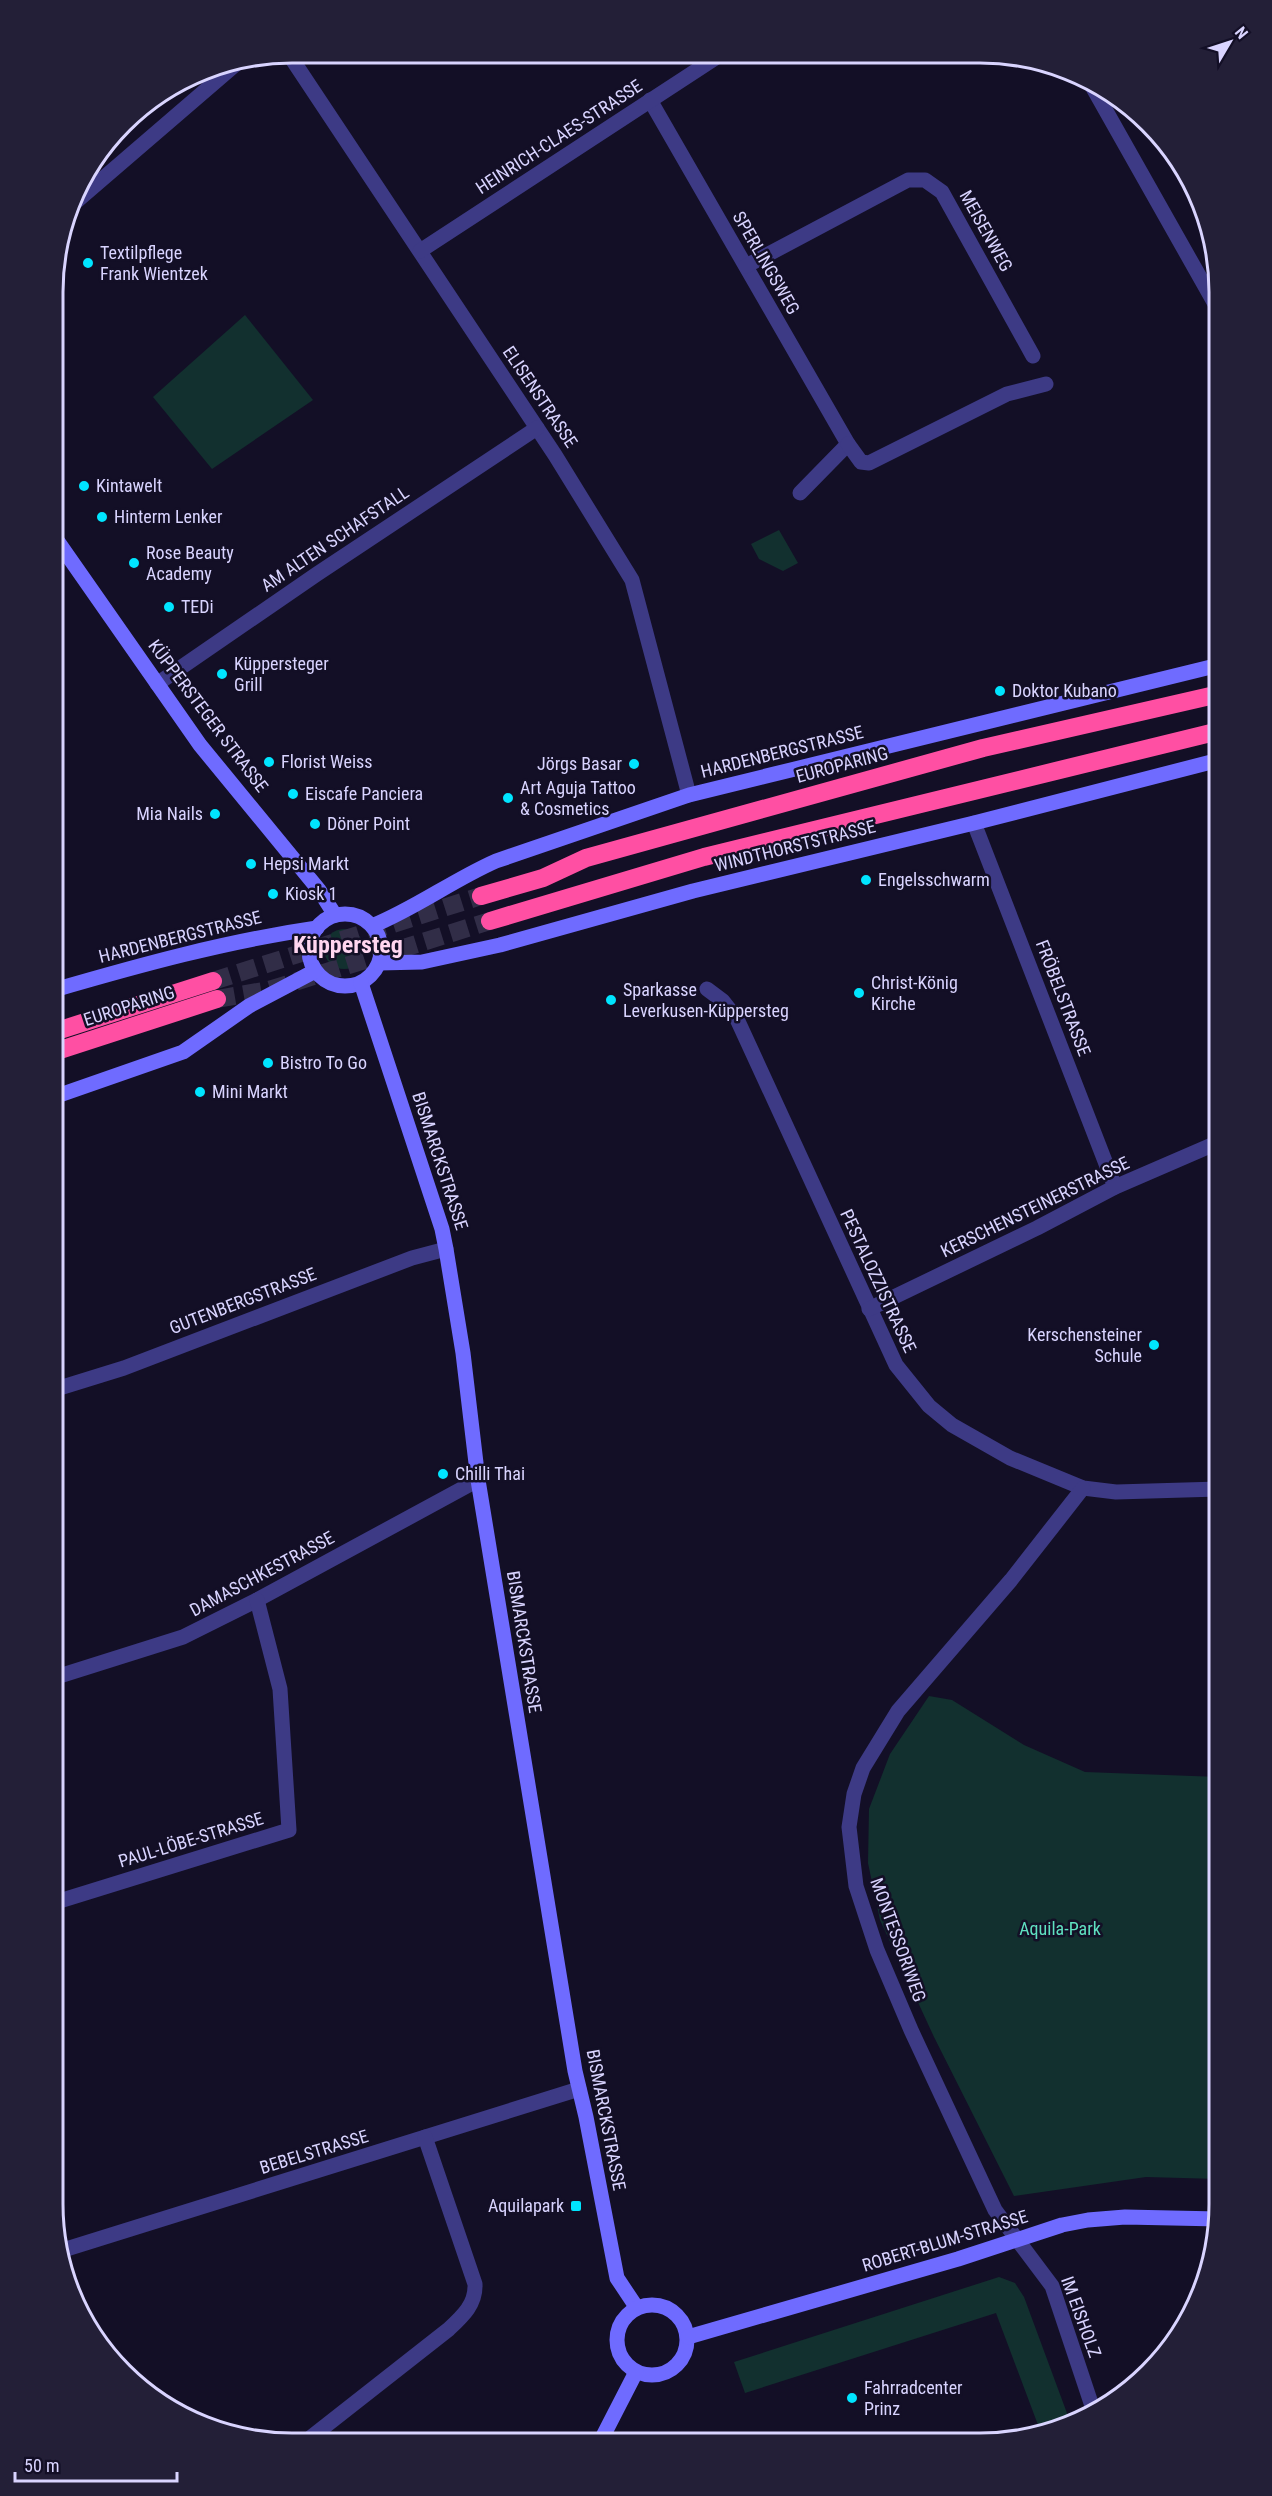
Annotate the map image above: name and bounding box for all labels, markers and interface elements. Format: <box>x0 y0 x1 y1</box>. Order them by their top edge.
north arrow <box>1200 12 1260 72</box>
text: N <box>1231 23 1252 43</box>
street label: HEINRICH-CLAES-STRASSE <box>472 75 646 198</box>
street label: MEISENWEG <box>955 186 1017 275</box>
street label: SPERLINGSWEG <box>729 208 804 318</box>
place label: Textilpflege Frank Wientzek <box>100 242 208 284</box>
marker: Textilpflege Frank Wientzek <box>81 256 95 270</box>
street label: ELISENSTRASSE <box>499 342 582 451</box>
place label: Kintawelt <box>96 475 162 496</box>
marker: Kintawelt <box>77 479 91 493</box>
street label: AM ALTEN SCHAFSTALL <box>257 481 413 596</box>
place label: Hinterm Lenker <box>114 506 223 527</box>
marker: Hinterm Lenker <box>95 510 109 524</box>
place label: Rose Beauty Academy <box>146 542 234 584</box>
marker: Rose Beauty Academy <box>127 556 141 570</box>
place label: TEDi <box>181 596 214 617</box>
marker: TEDi <box>162 600 176 614</box>
street label: KÜPPERSTEGER STRASSE <box>144 635 273 796</box>
place label: Küppersteger Grill <box>234 653 329 695</box>
marker: Küppersteger Grill <box>215 667 229 681</box>
place label: Doktor Kubano <box>1012 680 1117 701</box>
marker: Doktor Kubano <box>993 684 1007 698</box>
street label: HARDENBERGSTRASSE <box>698 721 865 782</box>
street label: EUROPARING <box>794 742 890 787</box>
place label: Florist Weiss <box>281 751 373 772</box>
place label: Jörgs Basar <box>537 753 623 774</box>
marker: Florist Weiss <box>262 755 276 769</box>
marker: Jörgs Basar <box>627 757 641 771</box>
place label: Art Aguja Tattoo & Cosmetics <box>520 777 636 819</box>
place label: Eiscafe Panciera <box>305 783 423 804</box>
marker: Eiscafe Panciera <box>286 787 300 801</box>
marker: Art Aguja Tattoo & Cosmetics <box>501 791 515 805</box>
place label: Mia Nails <box>136 803 203 824</box>
marker: Mia Nails <box>208 807 222 821</box>
place label: Döner Point <box>327 813 410 834</box>
street label: WINDTHORSTSTRASSE <box>712 815 878 876</box>
marker: Döner Point <box>308 817 322 831</box>
place label: Hepsi Markt <box>263 853 349 874</box>
marker: Hepsi Markt <box>244 857 258 871</box>
place label: Engelsschwarm <box>878 869 990 890</box>
marker: Engelsschwarm <box>859 873 873 887</box>
place label: Kiosk 1 <box>285 883 337 904</box>
marker: Kiosk 1 <box>266 887 280 901</box>
street label: HARDENBERGSTRASSE <box>96 906 263 967</box>
district label: Küppersteg <box>293 931 403 959</box>
street label: FRÖBELSTRASSE <box>1032 937 1095 1059</box>
place label: Christ-König Kirche <box>871 972 958 1014</box>
place label: Sparkasse Leverkusen-Küppersteg <box>623 979 789 1021</box>
street label: EUROPARING <box>81 981 177 1030</box>
marker: Christ-König Kirche <box>852 986 866 1000</box>
marker: Sparkasse Leverkusen-Küppersteg <box>604 993 618 1007</box>
place label: Bistro To Go <box>280 1052 367 1073</box>
marker: Bistro To Go <box>261 1056 275 1070</box>
place label: Mini Markt <box>212 1081 288 1102</box>
marker: Mini Markt <box>193 1085 207 1099</box>
street label: BISMARCKSTRASSE <box>408 1089 473 1232</box>
street label: KERSCHENSTEINERSTRASSE <box>937 1152 1133 1261</box>
street label: PESTALOZZISTRASSE <box>836 1206 921 1356</box>
street label: GUTENBERGSTRASSE <box>167 1263 319 1338</box>
place label: Kerschensteiner Schule <box>1027 1324 1143 1366</box>
marker: Kerschensteiner Schule <box>1147 1338 1161 1352</box>
place label: Chilli Thai <box>455 1463 525 1484</box>
marker: Chilli Thai <box>436 1467 450 1481</box>
street label: DAMASCHKESTRASSE <box>186 1527 338 1620</box>
street label: BISMARCKSTRASSE <box>503 1569 546 1715</box>
street label: PAUL-LÖBE-STRASSE <box>116 1807 266 1872</box>
street label: MONTESSORIWEG <box>866 1875 931 2005</box>
park label: Aquila-Park <box>1019 1918 1101 1939</box>
street label: BISMARCKSTRASSE <box>582 2047 631 2192</box>
street label: BEBELSTRASSE <box>257 2125 371 2178</box>
place label: Aquilapark <box>488 2195 564 2216</box>
marker: Aquilapark <box>569 2199 583 2213</box>
street label: ROBERT-BLUM-STRASSE <box>859 2205 1030 2276</box>
street label: IM EISHOLZ <box>1057 2273 1106 2360</box>
place label: Fahrradcenter Prinz <box>864 2377 963 2419</box>
marker: Fahrradcenter Prinz <box>845 2391 859 2405</box>
scale bar <box>15 2445 177 2483</box>
text: 50 m <box>24 2455 59 2476</box>

